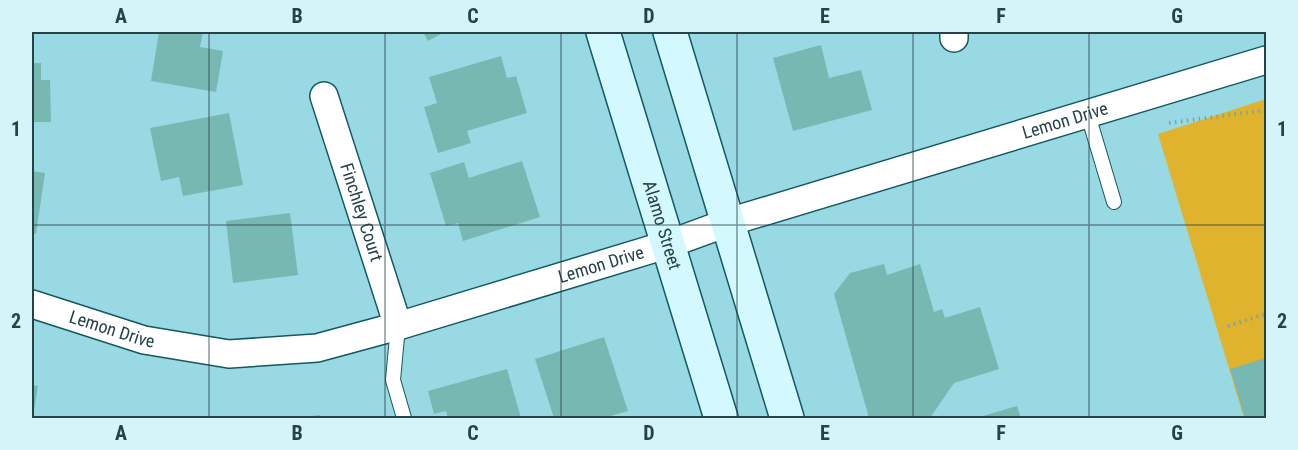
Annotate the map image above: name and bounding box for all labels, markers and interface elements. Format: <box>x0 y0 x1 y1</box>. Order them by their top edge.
text: A <box>115 4 127 28</box>
text: B <box>291 4 303 28</box>
text: C <box>467 4 479 28</box>
text: D <box>643 4 655 28</box>
text: E <box>820 4 830 28</box>
text: F <box>996 4 1006 28</box>
text: G <box>1171 4 1183 28</box>
street label: Lemon Drive <box>1020 97 1110 143</box>
text: 1 <box>11 117 21 141</box>
text: 1 <box>1277 117 1287 141</box>
street label: Finchley Court <box>336 160 387 264</box>
street label: Alamo Street <box>639 178 686 272</box>
street label: Lemon Drive <box>555 241 646 287</box>
street label: Lemon Drive <box>67 306 156 352</box>
text: 2 <box>11 309 21 333</box>
text: 2 <box>1277 309 1287 333</box>
text: A <box>115 421 127 445</box>
text: B <box>291 421 303 445</box>
text: C <box>467 421 479 445</box>
text: D <box>643 421 655 445</box>
text: E <box>820 421 830 445</box>
text: F <box>996 421 1006 445</box>
text: G <box>1171 421 1183 445</box>

